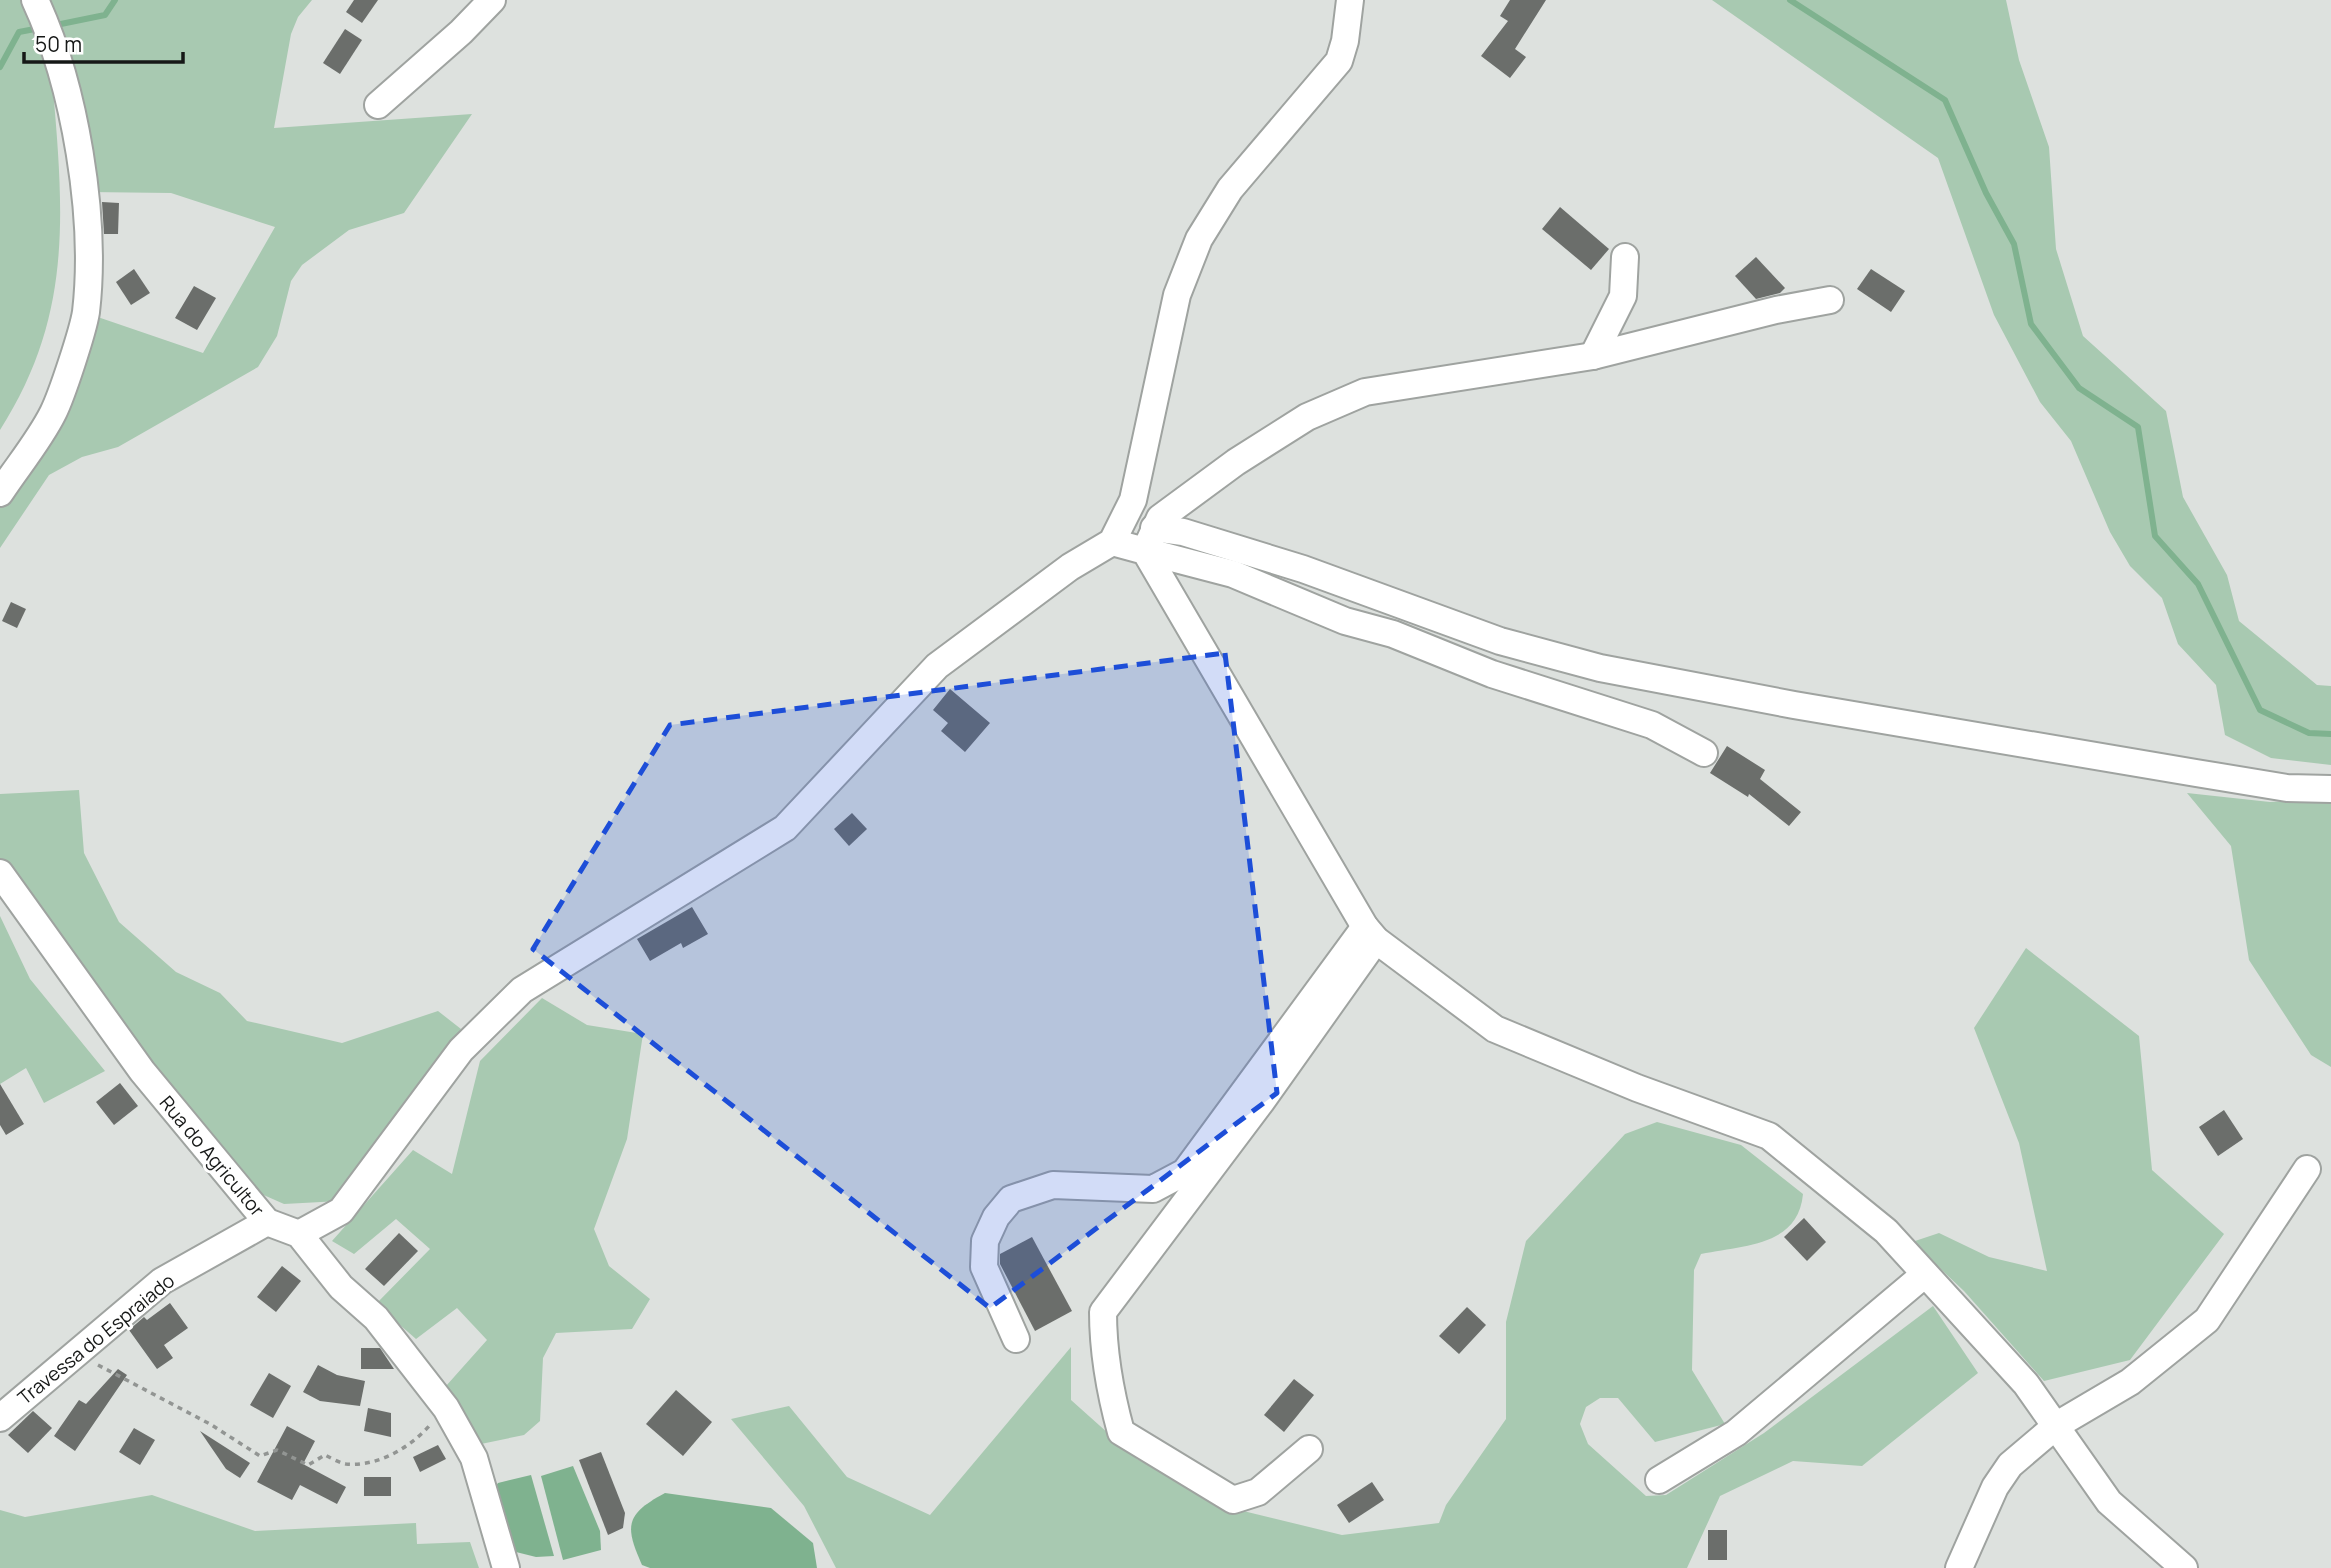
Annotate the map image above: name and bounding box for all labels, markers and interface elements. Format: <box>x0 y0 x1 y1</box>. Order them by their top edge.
scale bar <box>24 21 184 65</box>
text: 50 m <box>35 30 82 58</box>
street label: Rua do Agricultor <box>154 1090 270 1222</box>
street label: Travessa do Espraiado <box>12 1268 180 1410</box>

